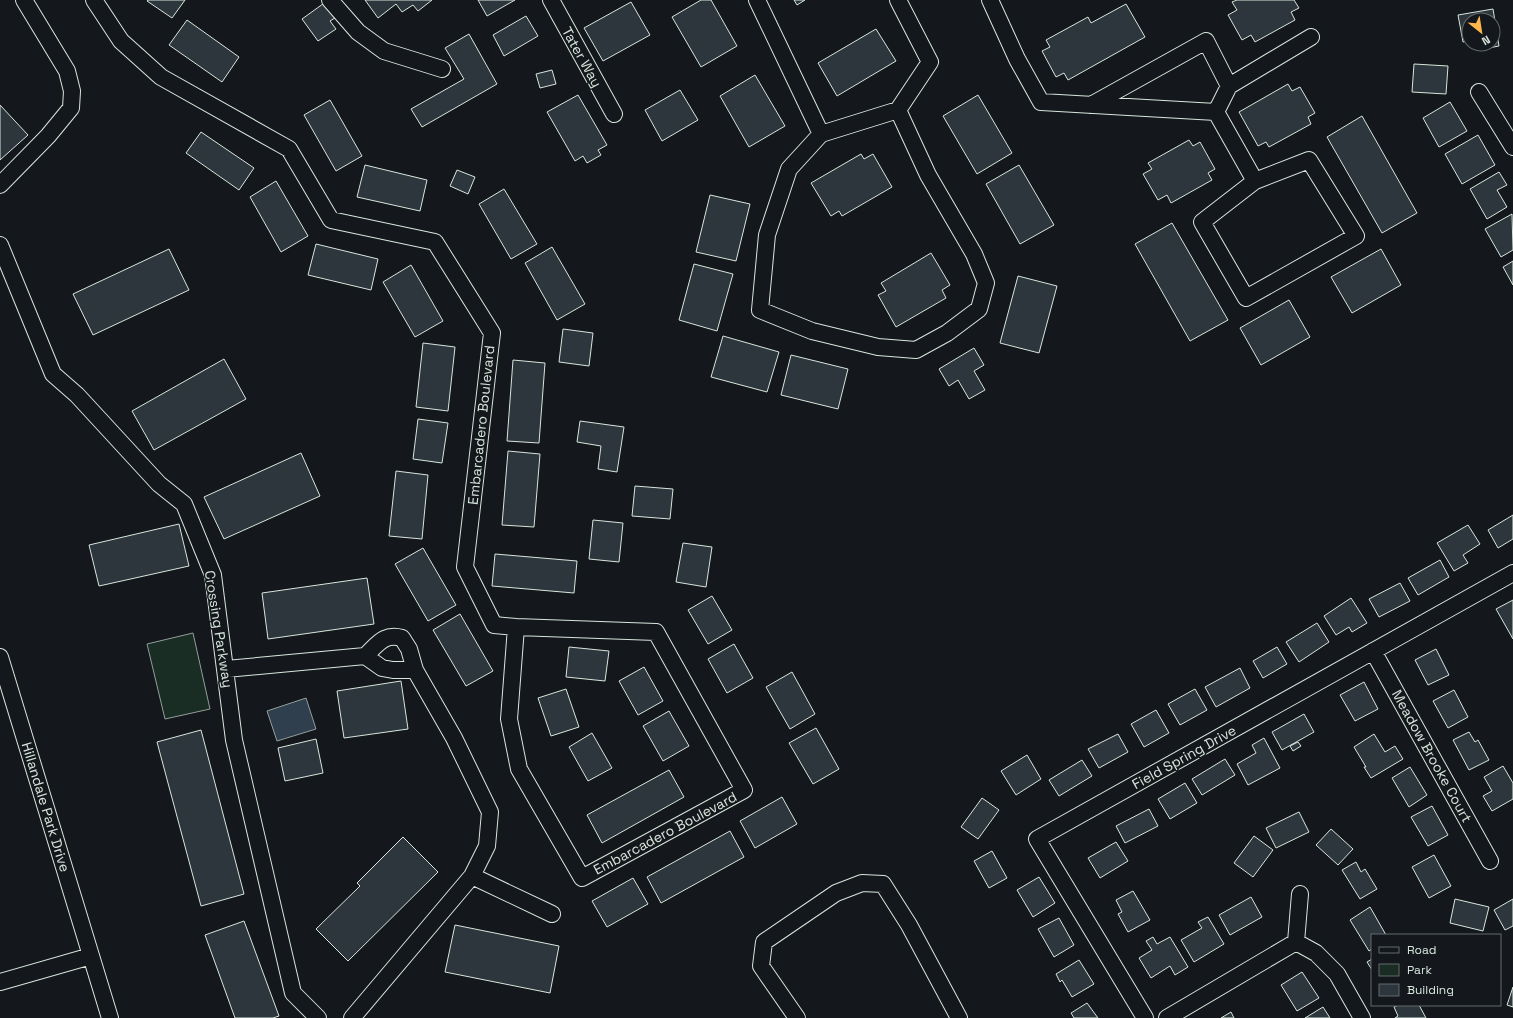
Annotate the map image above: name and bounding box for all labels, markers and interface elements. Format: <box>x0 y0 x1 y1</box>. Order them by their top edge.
north arrow <box>1461 12 1501 52</box>
street label: Tater Way <box>558 24 606 90</box>
text: N <box>1479 33 1493 49</box>
street label: Embarcadero Boulevard <box>464 344 498 506</box>
street label: Crossing Parkway <box>201 569 237 689</box>
street label: Meadow Brooke Court <box>1388 686 1476 826</box>
street label: Field Spring Drive <box>1129 721 1239 793</box>
street label: Hillandale Park Drive <box>18 740 74 874</box>
street label: Embarcadero Boulevard <box>590 787 740 879</box>
legend <box>1371 934 1501 1006</box>
text: Road <box>1407 942 1436 958</box>
text: Park <box>1407 962 1432 978</box>
text: Building <box>1407 982 1454 998</box>

